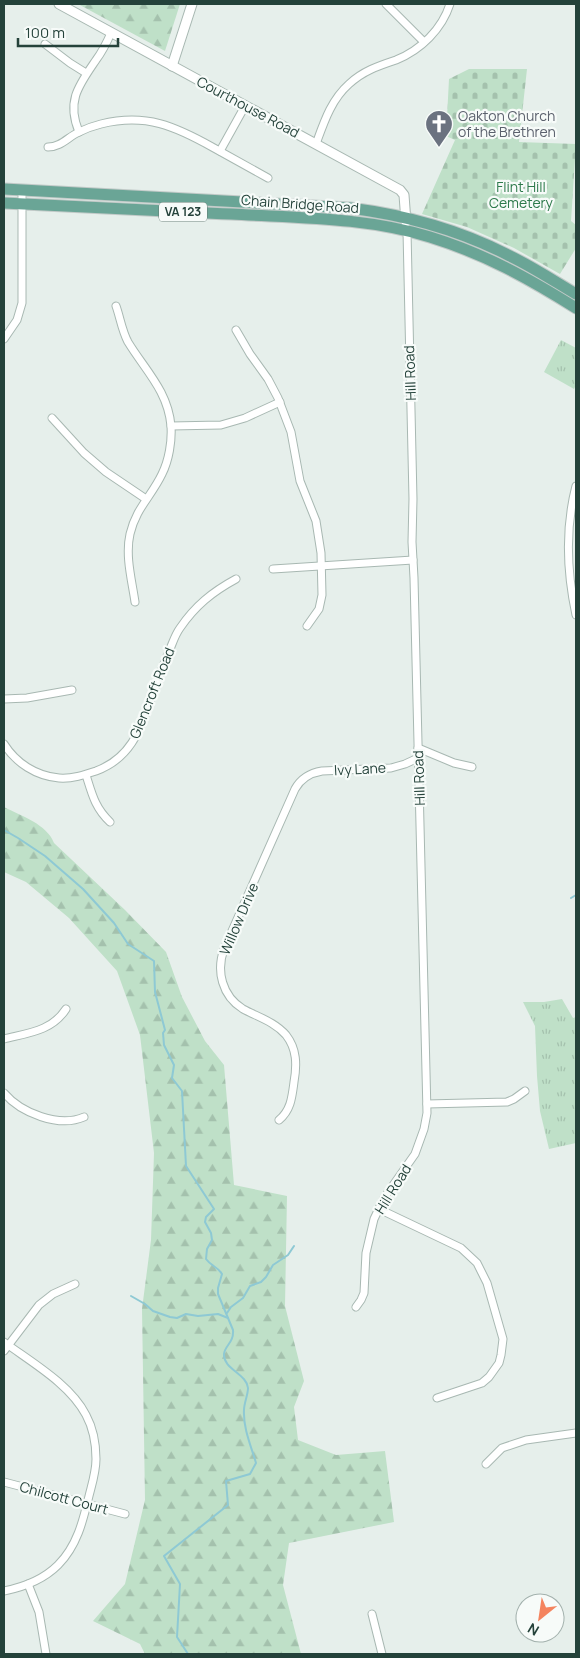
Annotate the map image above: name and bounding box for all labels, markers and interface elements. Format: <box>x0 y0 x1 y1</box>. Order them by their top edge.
scale bar <box>18 15 118 47</box>
text: 100 m <box>25 22 65 43</box>
street label: Courthouse Road <box>194 71 303 142</box>
place label: Oakton Church of the Brethren <box>458 106 556 141</box>
church icon: Oakton Church of the Brethren <box>424 109 454 148</box>
park label: Flint Hill Cemetery <box>489 177 554 212</box>
street label: Chain Bridge Road <box>240 190 360 217</box>
road number: VA 123 <box>159 202 207 222</box>
street label: Hill Road <box>399 345 420 401</box>
street label: Glencroft Road <box>125 644 178 741</box>
street label: Hill Road <box>408 750 429 806</box>
street label: Ivy Lane <box>334 758 386 779</box>
street label: Willow Drive <box>215 880 262 958</box>
street label: Hill Road <box>370 1160 415 1217</box>
street label: Chilcott Court <box>18 1477 111 1519</box>
north arrow <box>515 1593 565 1643</box>
text: N <box>524 1619 542 1640</box>

